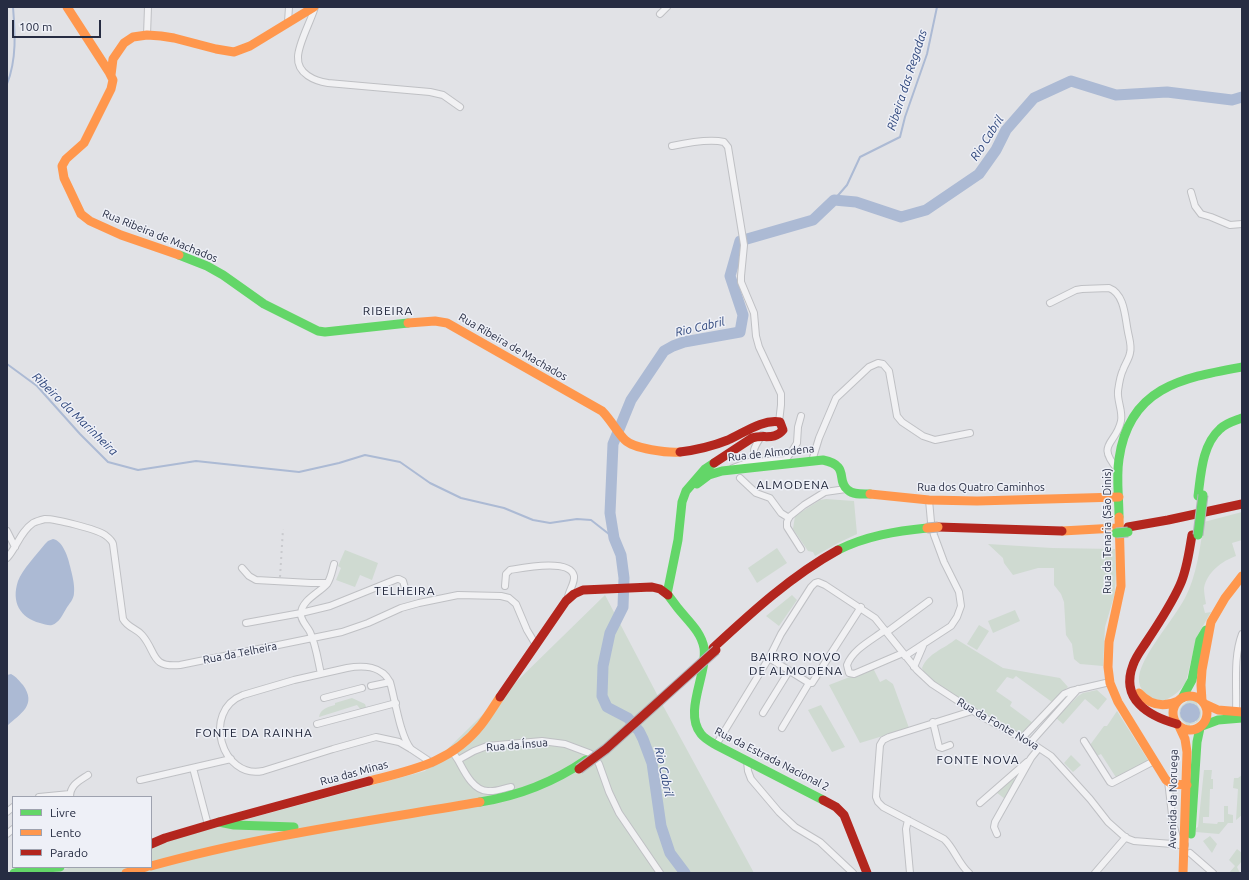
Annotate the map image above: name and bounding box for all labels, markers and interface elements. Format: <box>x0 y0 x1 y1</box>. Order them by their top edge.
scale bar <box>14 12 103 38</box>
text: 100 m <box>19 20 52 33</box>
water label: Ribeira das Regadas <box>884 28 930 132</box>
water label: Rio Cabril <box>967 113 1007 163</box>
street label: Rua Ribeira de Machados <box>100 207 220 265</box>
district label: RIBEIRA <box>363 304 413 318</box>
street label: Rua Ribeira de Machados <box>456 310 570 384</box>
water label: Rio Cabril <box>674 314 726 340</box>
water label: Ribeiro da Marinheira <box>29 369 121 459</box>
street label: Rua de Almodena <box>727 442 815 464</box>
street label: Rua da Tenaria (São Dinis) <box>1100 468 1114 594</box>
district label: ALMODENA <box>756 478 830 492</box>
street label: Rua dos Quatro Caminhos <box>917 480 1045 494</box>
district label: TELHEIRA <box>374 584 436 598</box>
street label: Rua da Telheira <box>202 639 278 667</box>
district label: BAIRRO NOVO DE ALMODENA <box>749 650 843 678</box>
street label: Rua da Fonte Nova <box>955 695 1041 753</box>
street label: Rua da Estrada Nacional 2 <box>712 724 832 794</box>
district label: FONTE DA RAINHA <box>195 726 313 740</box>
street label: Rua da Ínsua <box>486 736 548 754</box>
water label: Rio Cabril <box>652 746 676 798</box>
street label: Avenida da Noruega <box>1166 749 1180 849</box>
district label: FONTE NOVA <box>937 753 1019 767</box>
street label: Rua das Minas <box>319 758 389 788</box>
legend <box>12 796 152 868</box>
text: Livre <box>50 806 76 819</box>
text: Lento <box>50 826 81 839</box>
text: Parado <box>50 846 88 859</box>

